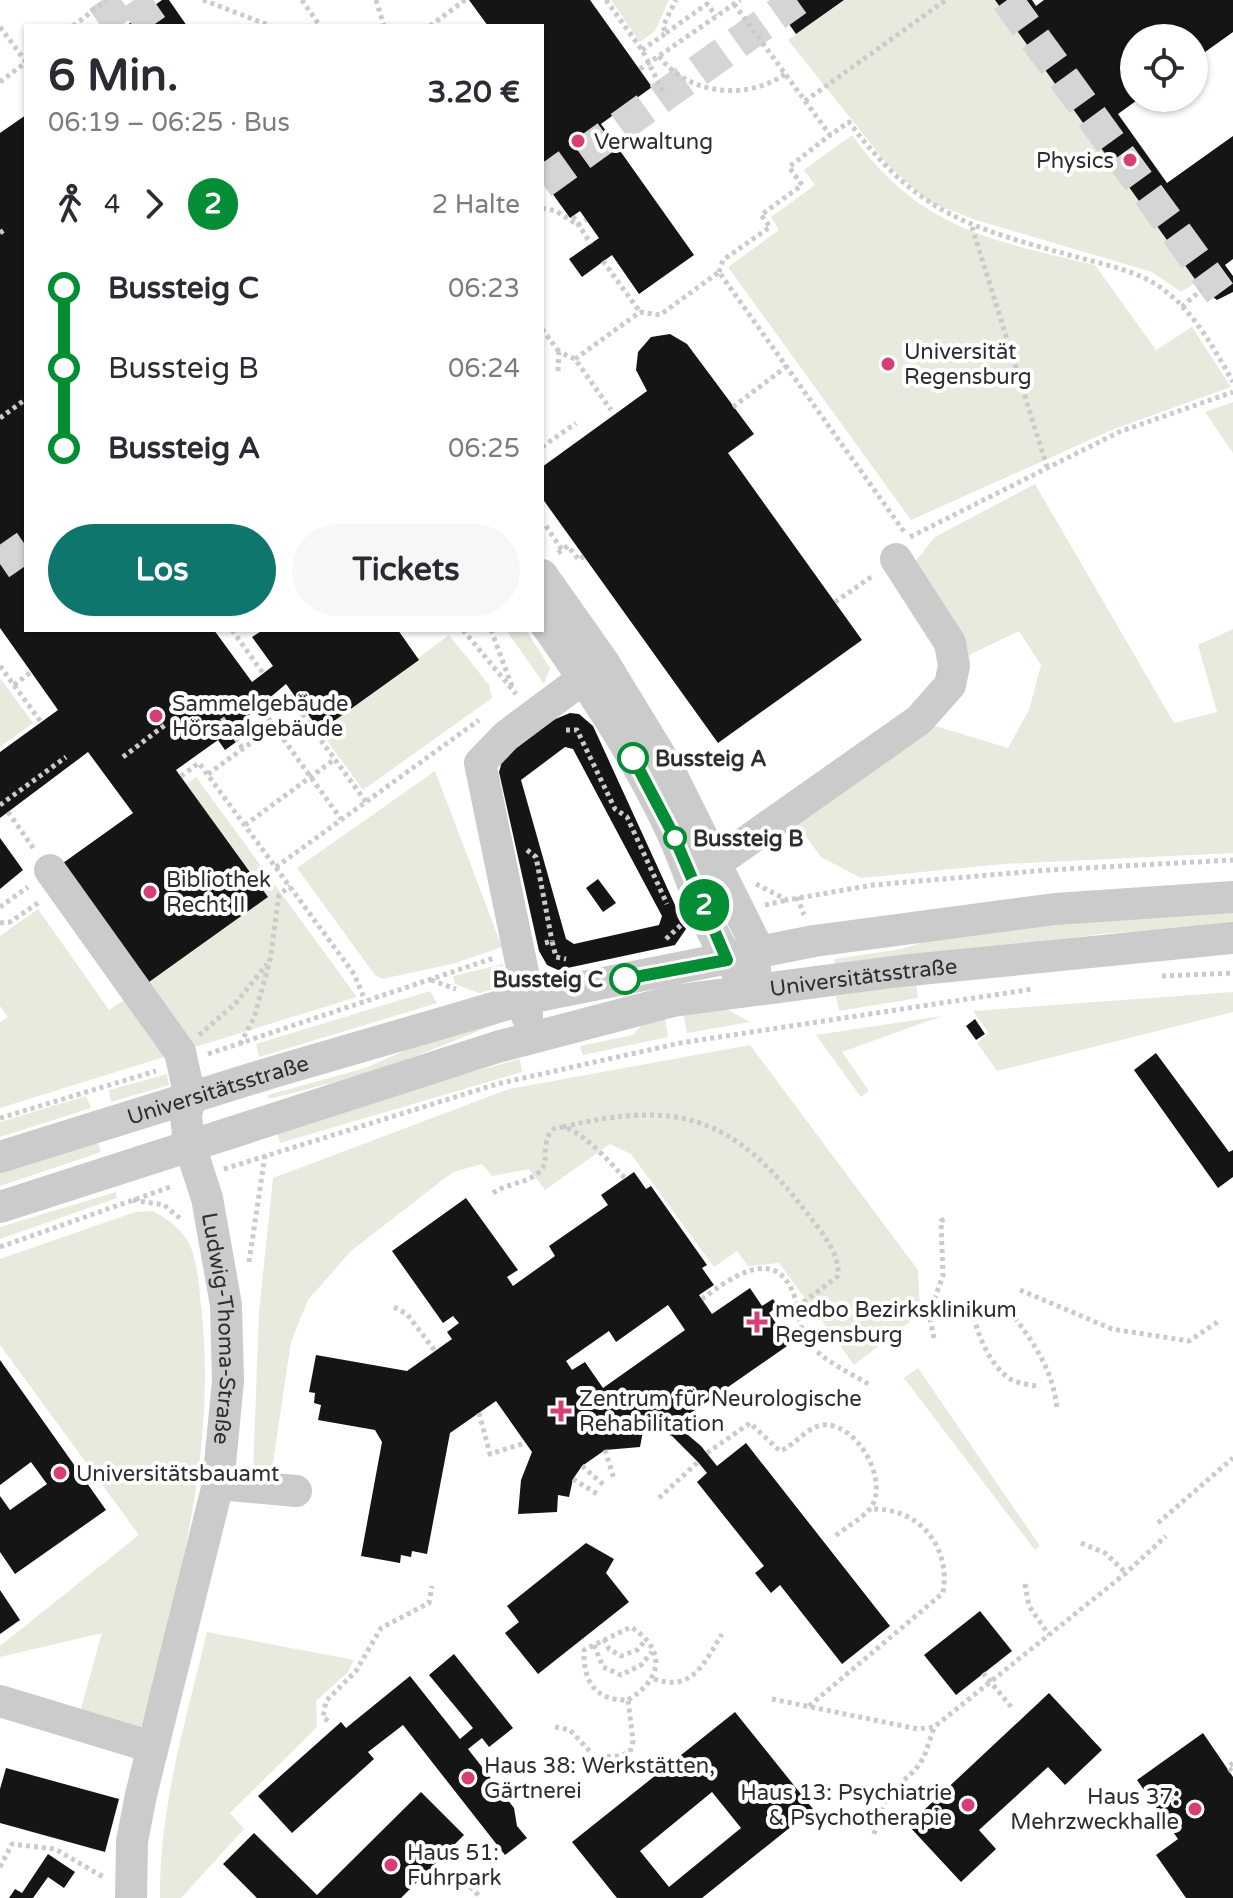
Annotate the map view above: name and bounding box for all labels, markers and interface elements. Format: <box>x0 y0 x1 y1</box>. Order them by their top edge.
map controls <box>1120 24 1208 112</box>
button: locate <box>1120 24 1208 112</box>
text: 6 Min. <box>48 50 178 103</box>
text: 3.20 € <box>427 74 520 111</box>
text: 06:19 – 06:25 · Bus <box>48 107 290 138</box>
place label: Verwaltung <box>594 129 713 155</box>
marker: Verwaltung <box>569 132 587 150</box>
place label: Physics <box>1036 148 1114 174</box>
marker: Physics <box>1121 151 1139 169</box>
icon: walk <box>48 182 92 226</box>
icon: forward <box>132 182 176 226</box>
text: 2 <box>204 187 222 221</box>
text: 4 <box>104 189 120 220</box>
text: 2 Halte <box>432 189 520 220</box>
text: Bussteig C <box>108 270 259 307</box>
text: 06:23 <box>448 273 520 304</box>
place label: Universität Regensburg <box>904 339 1032 390</box>
text: Bussteig B <box>108 350 259 387</box>
text: 06:24 <box>448 353 520 384</box>
marker: Universität Regensburg <box>879 355 897 373</box>
text: Bussteig A <box>108 430 260 467</box>
text: 06:25 <box>448 433 520 464</box>
button: Los <box>48 524 276 616</box>
button: Tickets <box>292 524 520 616</box>
place label: Sammelgebäude Hörsaalgebäude <box>172 691 348 742</box>
marker: Sammelgebäude Hörsaalgebäude <box>147 707 165 725</box>
marker: Bussteig A <box>618 743 648 773</box>
place label: Bussteig A <box>655 746 767 772</box>
place label: Bussteig B <box>693 826 804 852</box>
marker: Bussteig B <box>664 827 686 849</box>
place label: Bibliothek Recht II <box>166 867 271 918</box>
line badge: 2 <box>678 879 730 931</box>
marker: Bibliothek Recht II <box>141 883 159 901</box>
text: 2 <box>695 888 713 922</box>
street label: Universitätsstraße <box>768 953 958 1002</box>
marker: Bussteig C <box>610 964 640 994</box>
place label: Bussteig C <box>492 967 603 993</box>
street label: Universitätsstraße <box>124 1050 312 1131</box>
street label: Ludwig-Thoma-Straße <box>196 1211 240 1446</box>
place label: medbo Bezirksklinikum Regensburg <box>775 1297 1017 1348</box>
marker: medbo Bezirksklinikum Regensburg <box>746 1311 768 1333</box>
place label: Zentrum für Neurologische Rehabilitation <box>579 1386 862 1437</box>
marker: Zentrum für Neurologische Rehabilitation <box>550 1400 572 1422</box>
place label: Universitätsbauamt <box>76 1461 279 1487</box>
marker: Universitätsbauamt <box>51 1464 69 1482</box>
place label: Haus 38: Werkstätten, Gärtnerei <box>484 1753 715 1804</box>
marker: Haus 38: Werkstätten, Gärtnerei <box>459 1769 477 1787</box>
place label: Haus 13: Psychiatrie & Psychotherapie <box>740 1780 952 1831</box>
place label: Haus 37: Mehrzweckhalle <box>1010 1784 1179 1835</box>
marker: Haus 13: Psychiatrie & Psychotherapie <box>959 1796 977 1814</box>
marker: Haus 37: Mehrzweckhalle <box>1186 1800 1204 1818</box>
place label: Haus 51: Fuhrpark <box>407 1840 502 1891</box>
marker: Haus 51: Fuhrpark <box>382 1856 400 1874</box>

